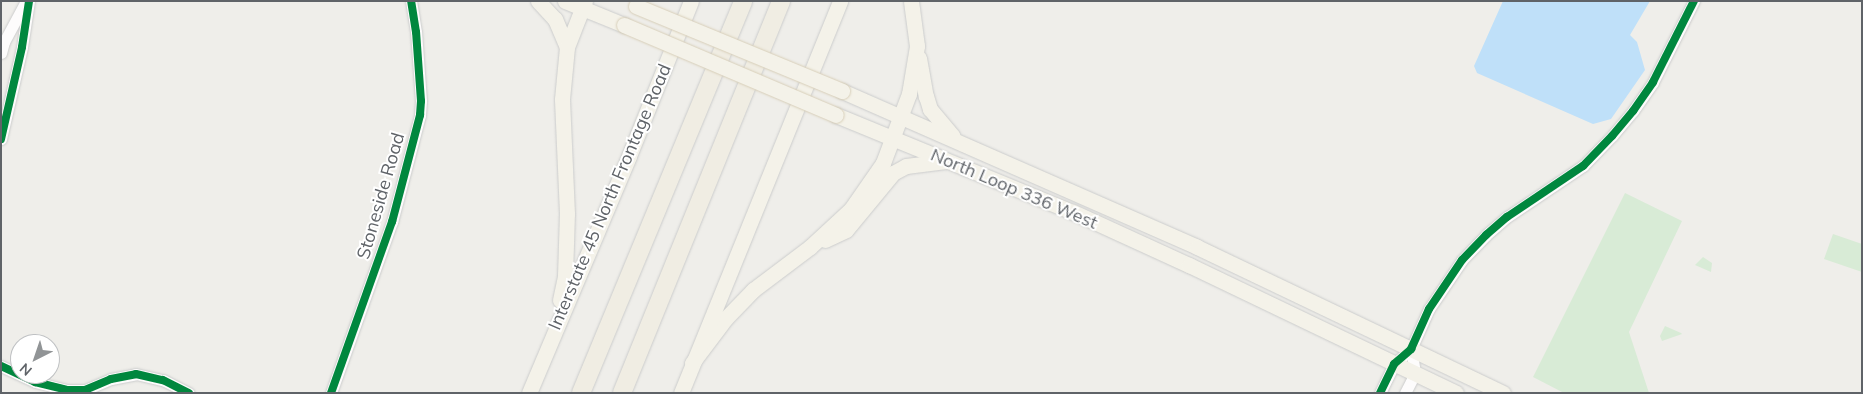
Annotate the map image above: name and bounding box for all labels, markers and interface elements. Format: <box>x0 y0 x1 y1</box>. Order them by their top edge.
street label: Interstate 45 North Frontage Road <box>544 61 676 333</box>
street label: Stoneside Road <box>353 130 409 262</box>
street label: North Loop 336 West <box>927 144 1101 234</box>
north arrow <box>10 334 60 384</box>
text: N <box>16 359 36 380</box>

